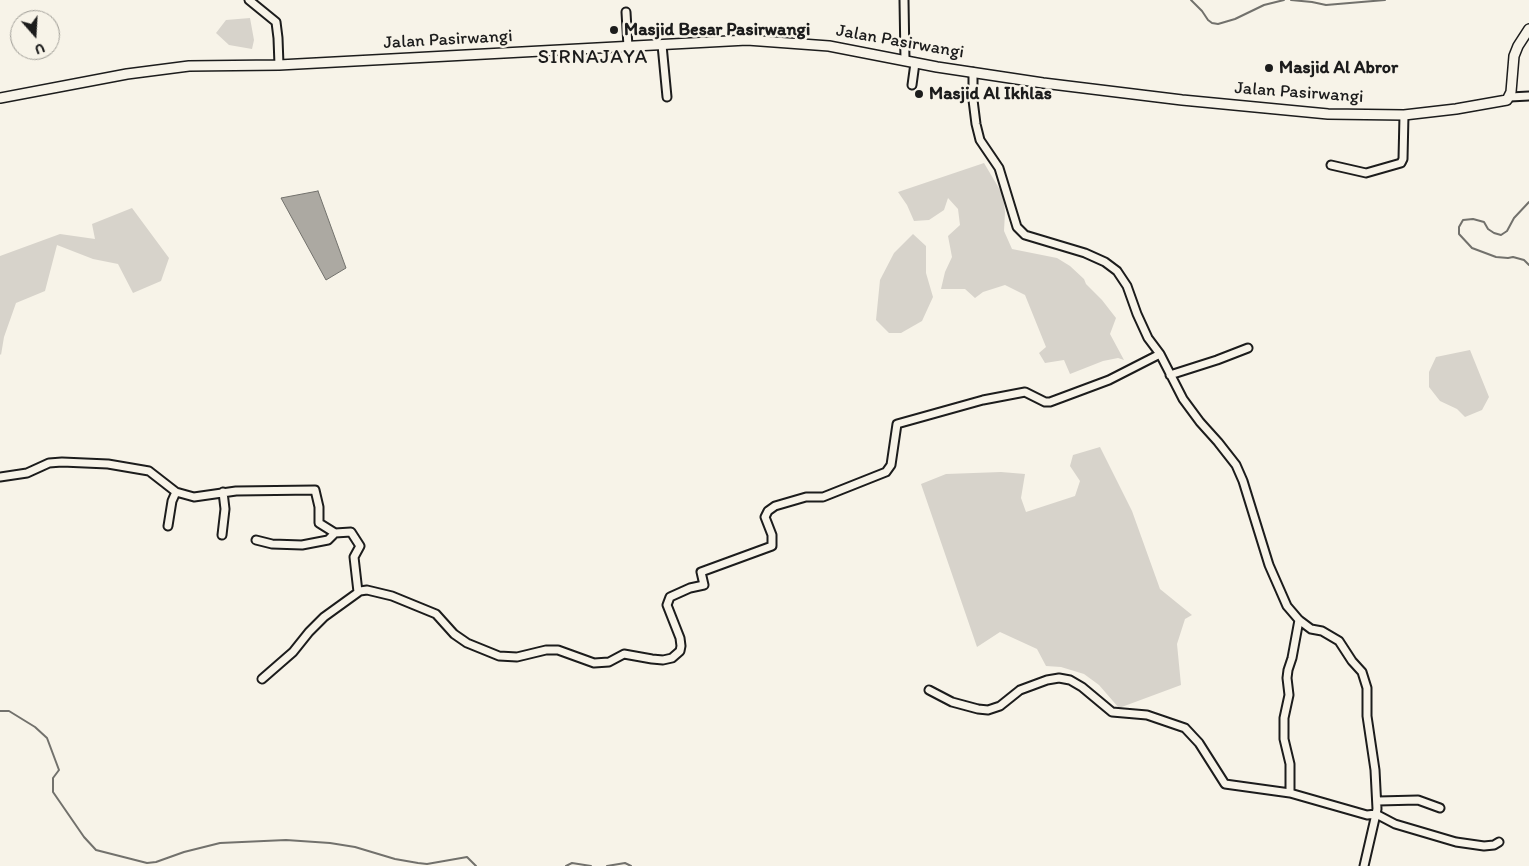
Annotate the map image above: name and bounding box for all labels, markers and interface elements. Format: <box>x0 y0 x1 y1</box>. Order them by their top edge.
north arrow <box>10 10 60 60</box>
place label: Masjid Besar Pasirwangi <box>624 19 810 41</box>
street label: Jalan Pasirwangi <box>834 20 966 64</box>
marker: Masjid Besar Pasirwangi <box>608 24 620 36</box>
street label: Jalan Pasirwangi <box>383 26 513 54</box>
text: U <box>33 39 47 58</box>
district label: SIRNAJAYA <box>535 46 651 70</box>
place label: Masjid Al Abror <box>1279 57 1398 79</box>
marker: Masjid Al Abror <box>1263 62 1275 74</box>
street label: Jalan Pasirwangi <box>1234 78 1364 108</box>
place label: Masjid Al Ikhlas <box>929 83 1052 105</box>
marker: Masjid Al Ikhlas <box>913 88 925 100</box>

